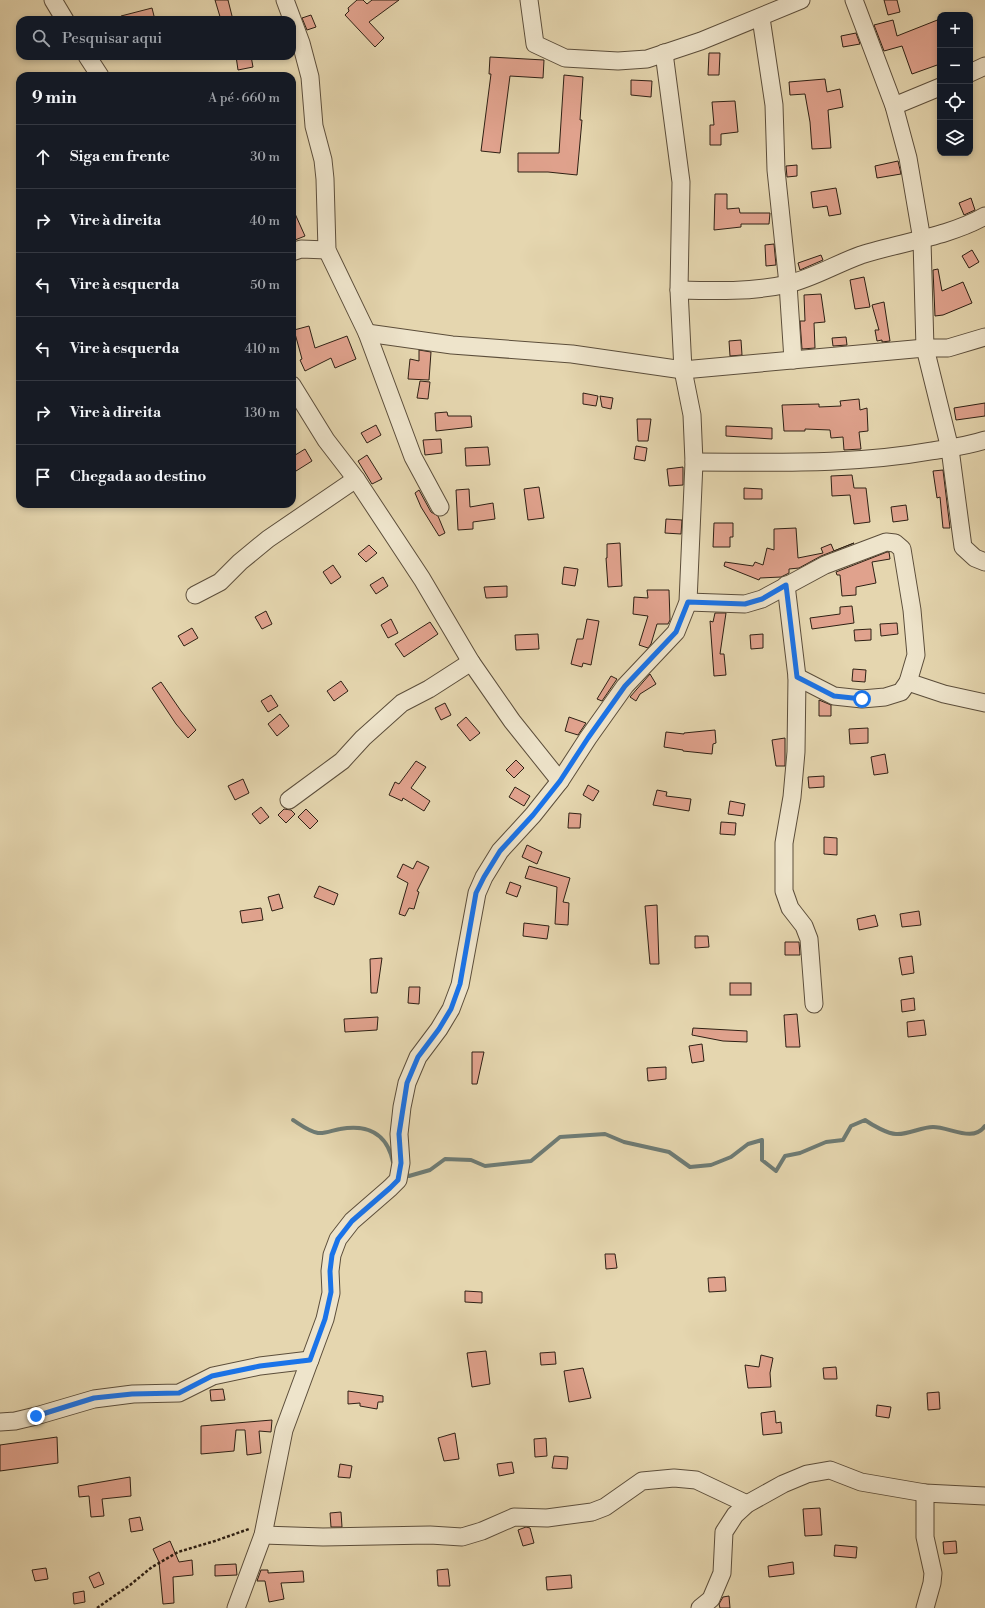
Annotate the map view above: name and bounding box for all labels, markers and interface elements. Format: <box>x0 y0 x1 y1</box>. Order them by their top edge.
map controls <box>937 12 973 156</box>
button: + <box>937 12 973 48</box>
search box <box>16 16 296 60</box>
icon: search <box>30 27 52 49</box>
text: Pesquisar aqui <box>62 29 162 48</box>
button: − <box>937 48 973 84</box>
button: locate <box>937 84 973 120</box>
text: 9 min <box>32 87 77 109</box>
text: A pé · 660 m <box>208 90 280 106</box>
button: layers <box>937 120 973 156</box>
icon: ahead <box>32 146 54 168</box>
text: Siga em frente <box>70 147 170 166</box>
text: 30 m <box>250 149 280 165</box>
icon: right <box>32 210 54 232</box>
text: Vire à direita <box>70 211 161 230</box>
text: 40 m <box>250 213 280 229</box>
icon: left <box>32 274 54 296</box>
text: Vire à esquerda <box>70 275 179 294</box>
text: 50 m <box>250 277 280 293</box>
icon: left <box>32 338 54 360</box>
text: Vire à esquerda <box>70 339 179 358</box>
text: 410 m <box>244 341 280 357</box>
icon: right <box>32 402 54 424</box>
text: Vire à direita <box>70 403 161 422</box>
text: 130 m <box>245 405 280 421</box>
icon: arrive <box>32 466 54 488</box>
text: Chegada ao destino <box>70 467 206 486</box>
route start <box>853 690 871 708</box>
route end <box>27 1407 45 1425</box>

